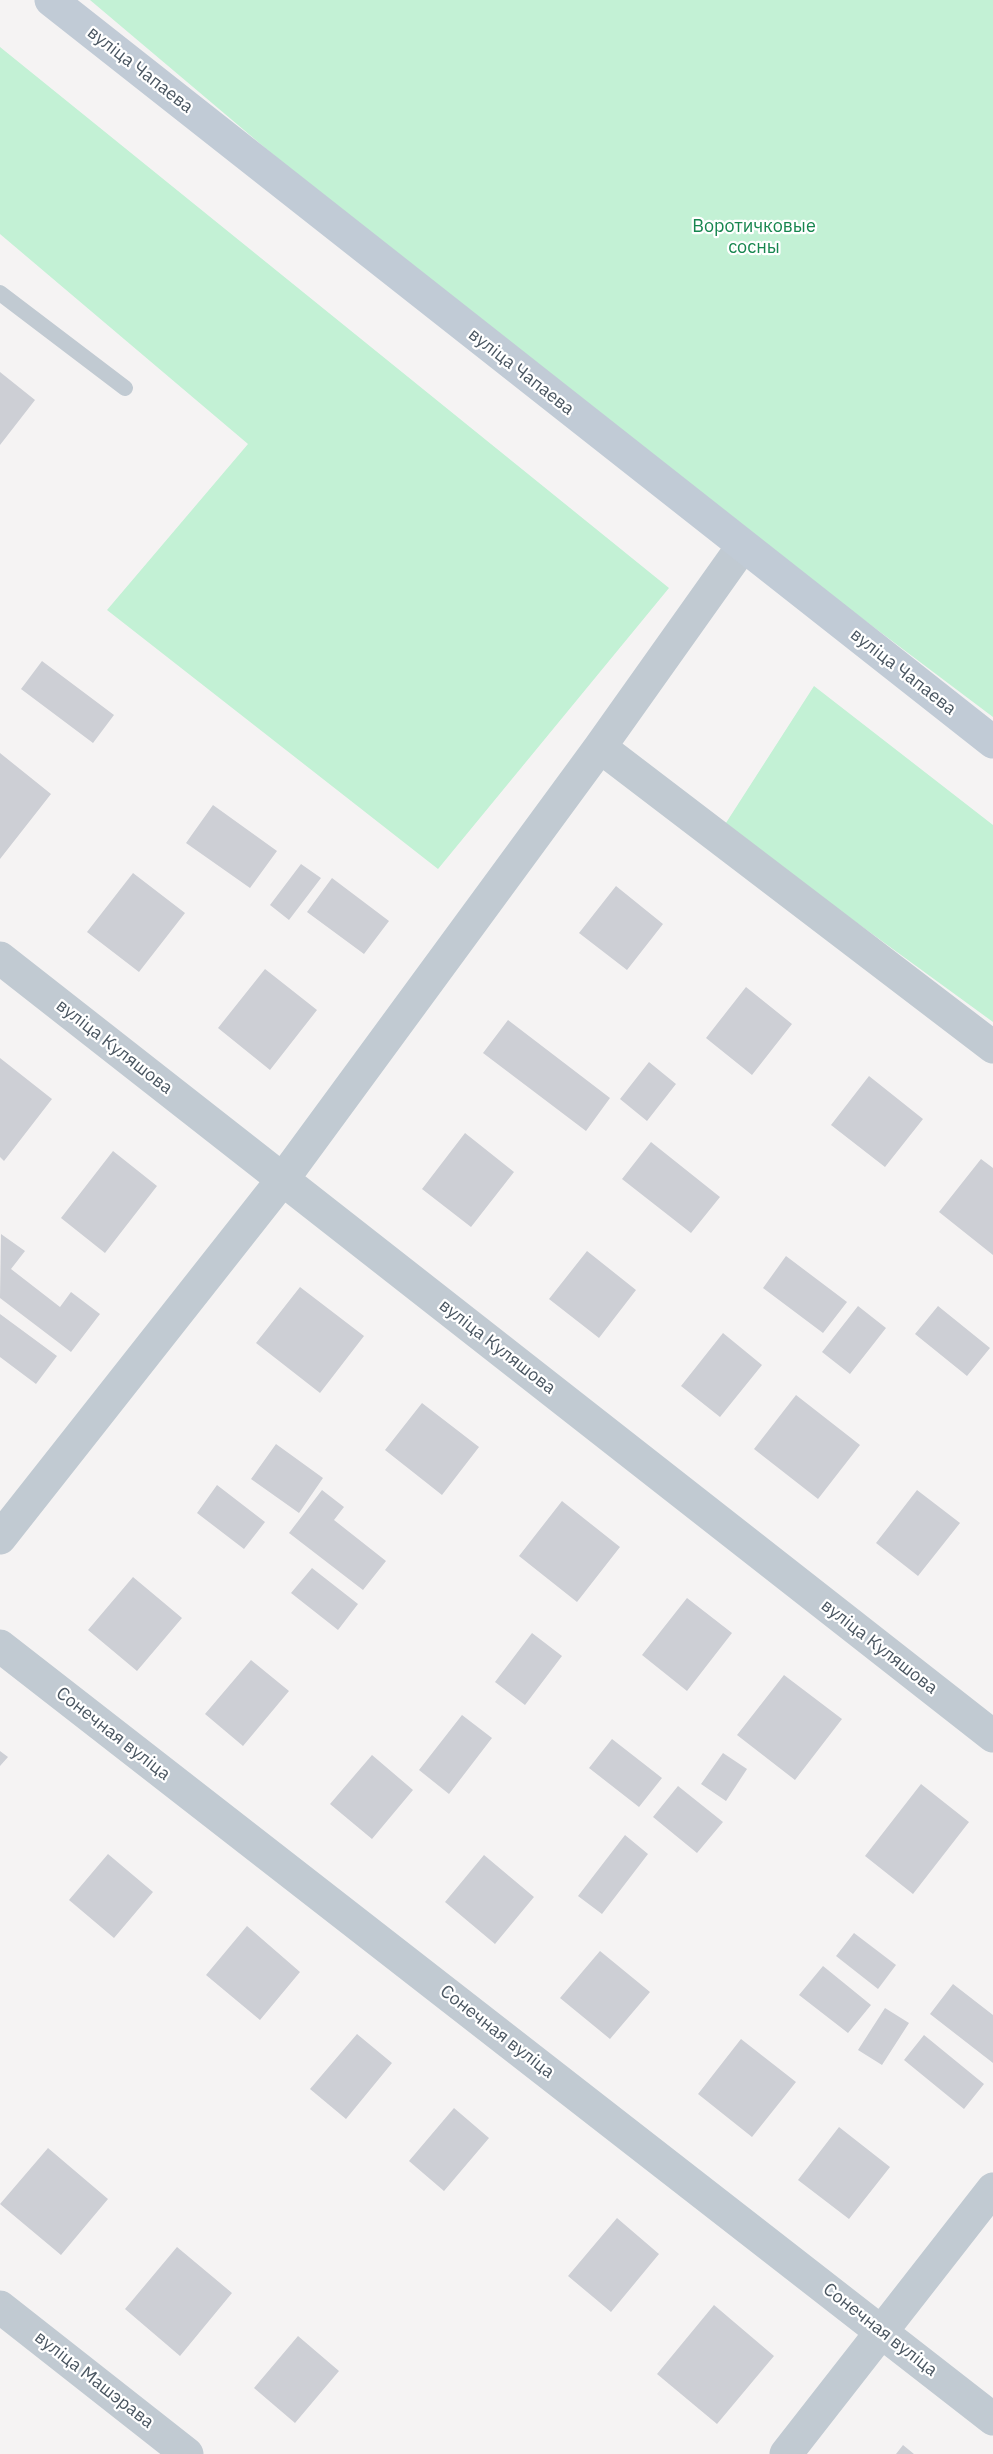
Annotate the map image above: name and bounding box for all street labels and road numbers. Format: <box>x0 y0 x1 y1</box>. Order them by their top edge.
street label: вуліца Чапаева <box>83 22 197 118</box>
street label: вуліца Чапаева <box>464 324 578 420</box>
street label: вуліца Чапаева <box>846 624 960 720</box>
street label: вуліца Куляшова <box>51 995 177 1099</box>
street label: вуліца Куляшова <box>434 1295 560 1399</box>
street label: вуліца Куляшова <box>816 1595 942 1699</box>
street label: Сонечная вуліца <box>52 1683 174 1785</box>
street label: Сонечная вуліца <box>436 1981 558 2083</box>
street label: Сонечная вуліца <box>819 2279 941 2381</box>
street label: вуліца Машэрава <box>30 2327 158 2433</box>

